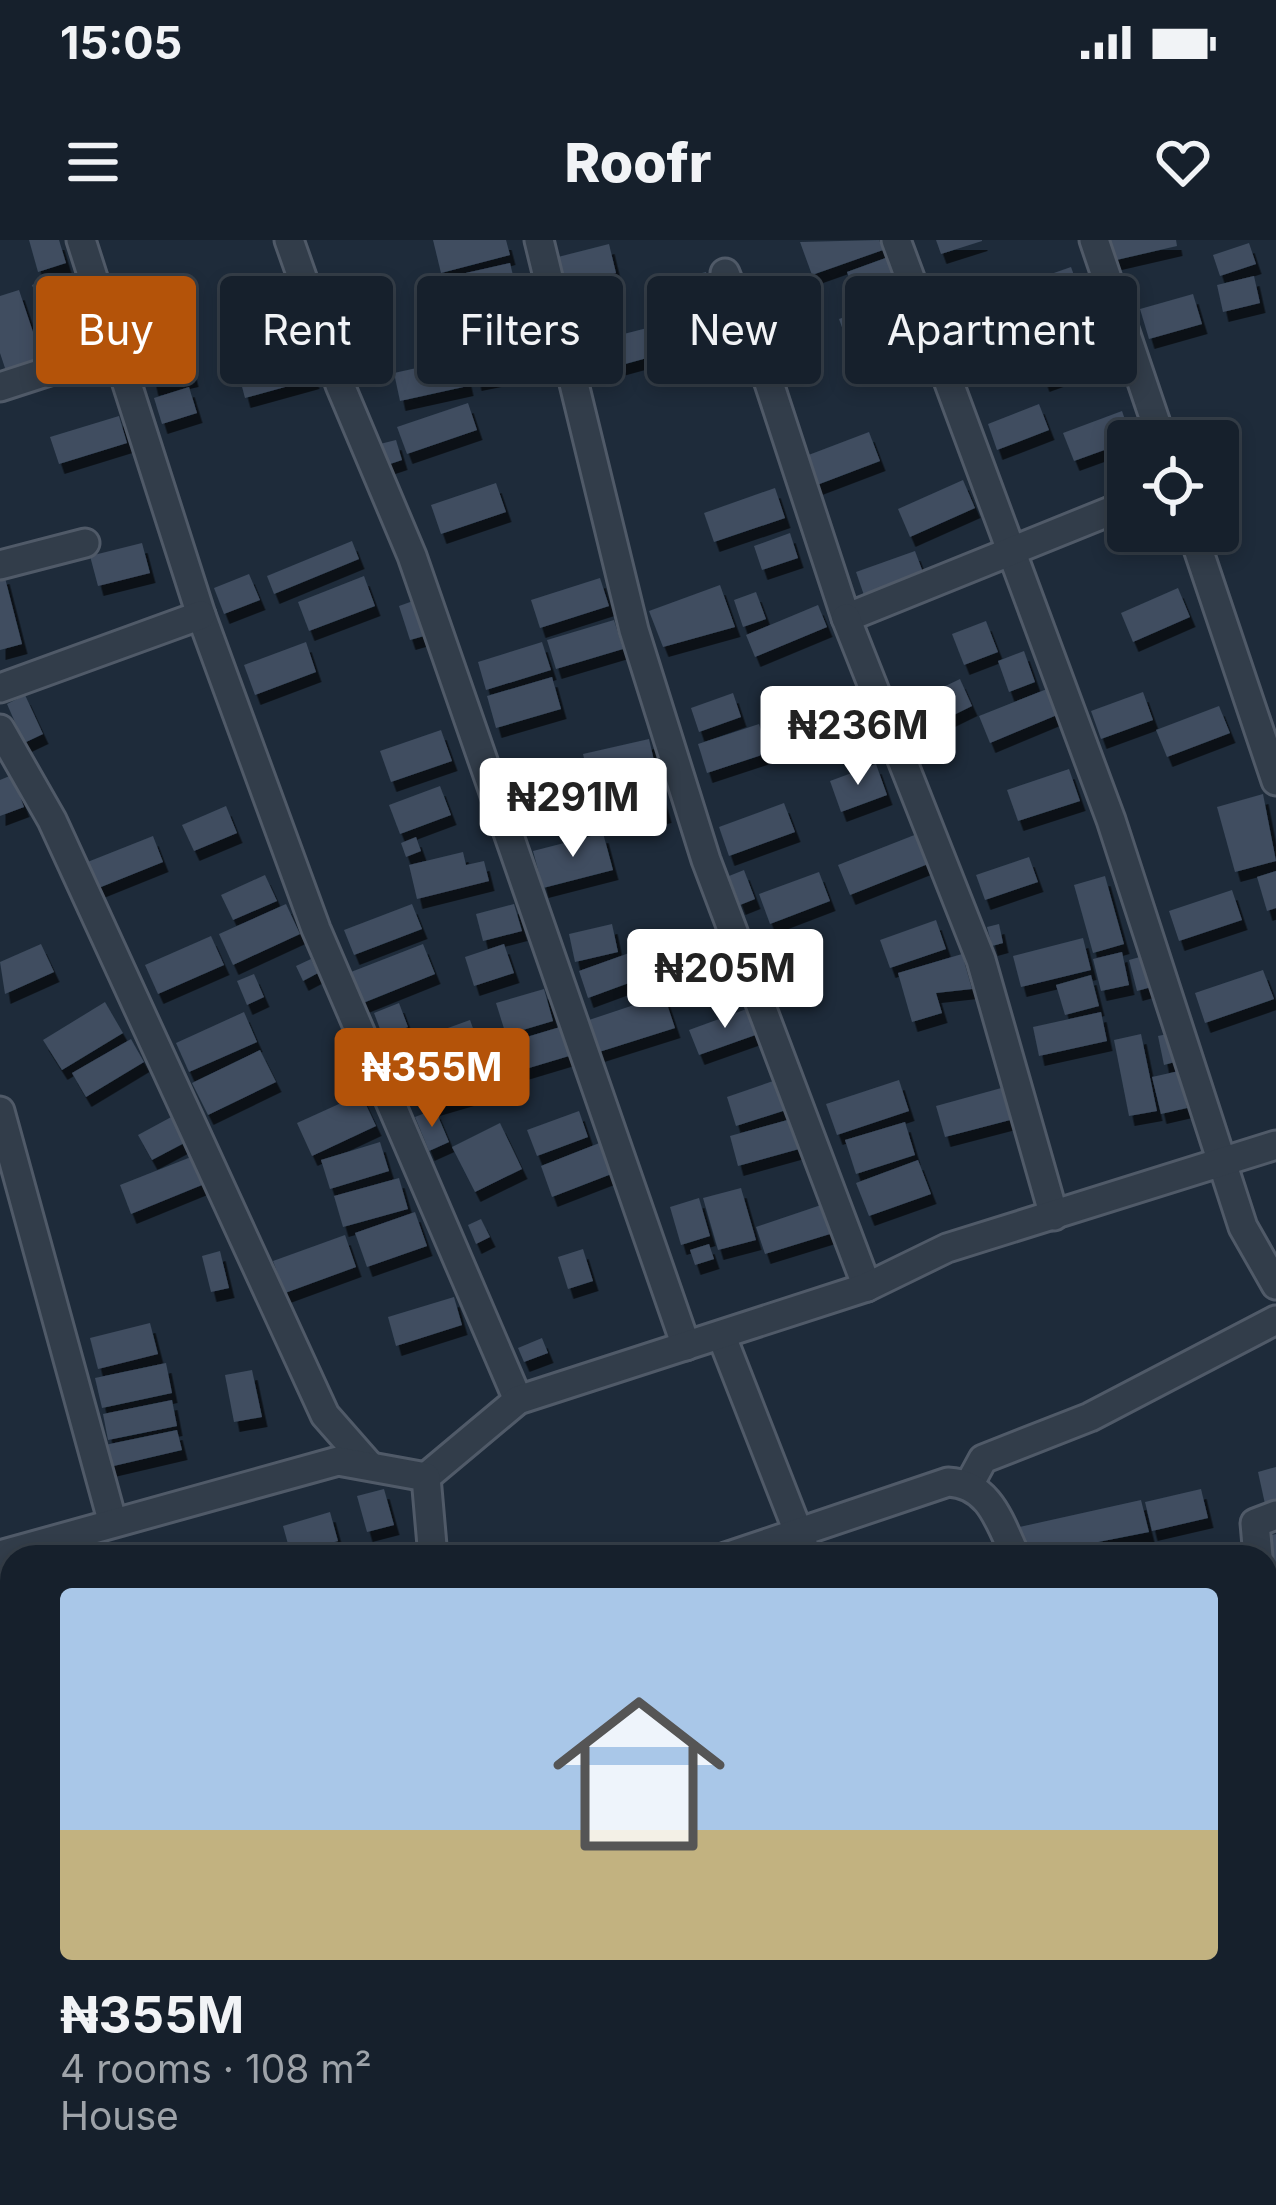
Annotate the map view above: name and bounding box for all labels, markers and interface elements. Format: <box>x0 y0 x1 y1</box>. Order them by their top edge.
text: 15:05 <box>60 15 182 70</box>
icon: menu <box>60 129 126 195</box>
icon: heart <box>1150 129 1216 195</box>
text: Roofr <box>565 130 711 195</box>
chip: Buy <box>36 276 196 384</box>
chip: Rent <box>220 276 393 384</box>
chip: Filters <box>417 276 623 384</box>
chip: New <box>647 276 821 384</box>
chip: Apartment <box>845 276 1137 384</box>
map controls <box>1107 420 1239 552</box>
button: locate <box>1107 420 1239 552</box>
pin: ₦236M <box>774 686 942 788</box>
text: ₦236M <box>788 701 928 748</box>
pin: ₦291M <box>489 758 657 860</box>
text: ₦291M <box>507 773 639 820</box>
pin: ₦205M <box>641 929 809 1031</box>
text: ₦205M <box>654 944 796 991</box>
pin: ₦355M <box>348 1028 516 1130</box>
text: ₦355M <box>362 1043 502 1090</box>
icon: home <box>531 1666 747 1882</box>
text: ₦355M <box>60 1984 244 2045</box>
text: 4 rooms · 108 m² <box>60 2045 372 2092</box>
text: House <box>60 2092 179 2139</box>

